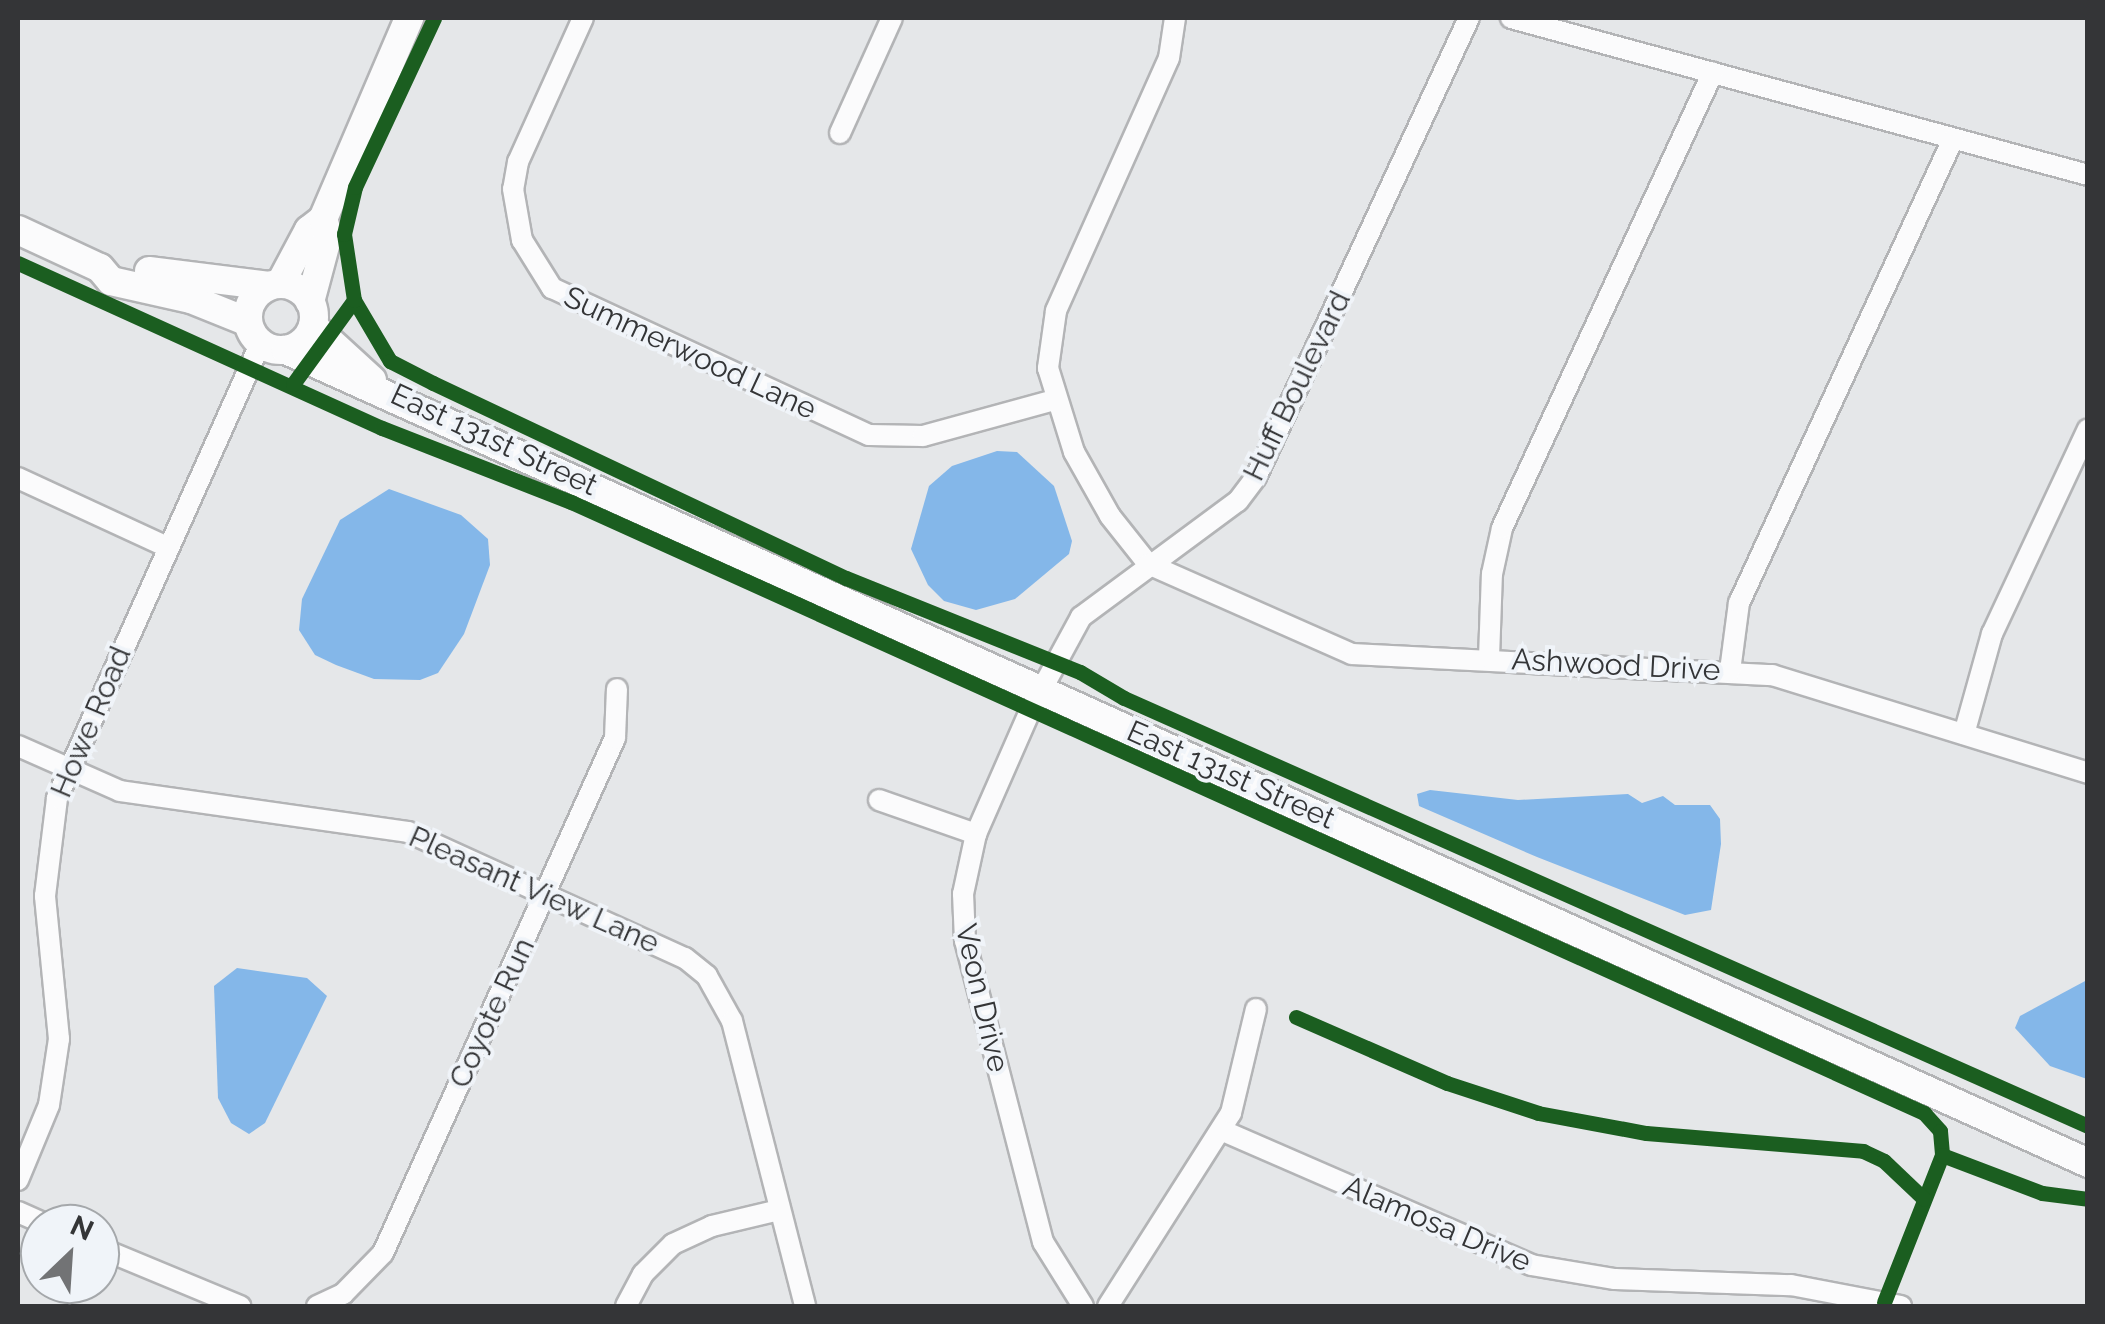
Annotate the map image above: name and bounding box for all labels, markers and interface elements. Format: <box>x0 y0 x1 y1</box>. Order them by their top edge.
street label: Summerwood Lane <box>558 279 822 427</box>
street label: Huff Boulevard <box>1235 285 1359 487</box>
street label: East 131st Street <box>385 376 603 504</box>
street label: Howe Road <box>43 641 139 803</box>
street label: Ashwood Drive <box>1511 642 1721 688</box>
street label: East 131st Street <box>1121 713 1341 837</box>
street label: Pleasant View Lane <box>403 818 665 962</box>
street label: Veon Drive <box>948 921 1016 1075</box>
street label: Coyote Run <box>442 932 542 1094</box>
street label: Alamosa Drive <box>1338 1168 1536 1280</box>
north arrow <box>20 1204 120 1304</box>
text: N <box>65 1209 99 1248</box>

